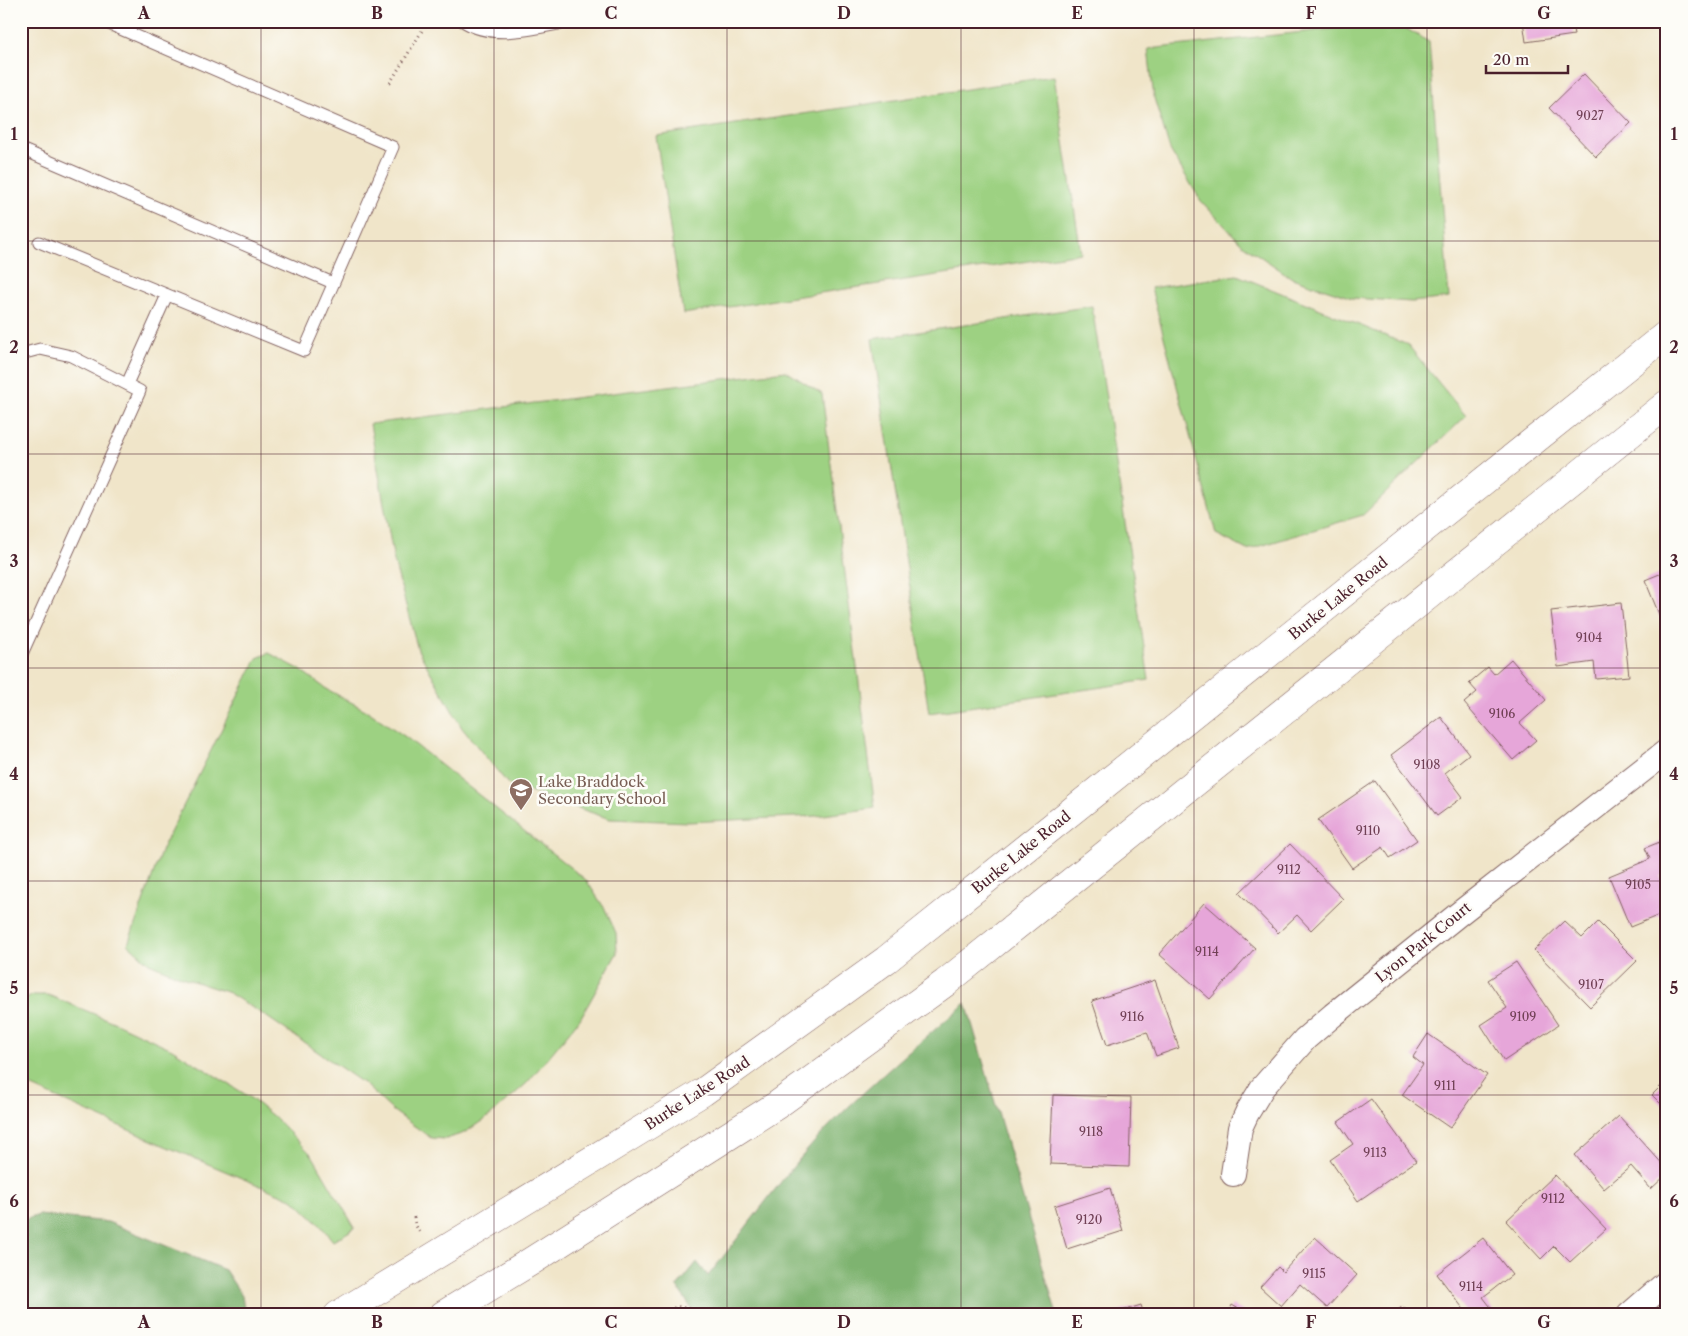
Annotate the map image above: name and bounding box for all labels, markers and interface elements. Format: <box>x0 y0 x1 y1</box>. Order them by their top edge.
text: A <box>137 3 151 23</box>
text: B <box>371 3 383 23</box>
text: C <box>605 3 617 23</box>
text: D <box>837 3 851 23</box>
text: E <box>1071 3 1083 23</box>
text: F <box>1306 3 1317 23</box>
text: G <box>1537 3 1551 23</box>
scale bar <box>1486 42 1568 74</box>
text: 20 m <box>1493 50 1529 69</box>
house number: 9027 <box>1576 108 1604 123</box>
text: 1 <box>10 124 18 144</box>
text: 1 <box>1670 124 1678 144</box>
text: 2 <box>9 337 19 357</box>
text: 2 <box>1669 337 1679 357</box>
text: 3 <box>9 551 19 571</box>
text: 3 <box>1669 551 1679 571</box>
street label: Burke Lake Road <box>1285 552 1391 644</box>
house number: 9104 <box>1576 630 1602 645</box>
house number: 9106 <box>1489 706 1515 721</box>
house number: 9108 <box>1414 757 1440 772</box>
text: 4 <box>9 764 19 784</box>
text: 4 <box>1669 764 1679 784</box>
place label: Lake Braddock Secondary School <box>538 772 667 808</box>
school or university icon: Lake Braddock Secondary School <box>508 777 534 811</box>
street label: Burke Lake Road <box>968 806 1074 898</box>
house number: 9110 <box>1356 823 1380 838</box>
house number: 9112 <box>1277 862 1301 877</box>
house number: 9105 <box>1625 877 1651 892</box>
street label: Lyon Park Court <box>1371 897 1475 986</box>
house number: 9114 <box>1195 944 1219 959</box>
house number: 9107 <box>1578 977 1604 992</box>
text: 5 <box>10 978 19 998</box>
text: 5 <box>1670 978 1679 998</box>
house number: 9116 <box>1120 1009 1144 1024</box>
house number: 9109 <box>1510 1009 1536 1024</box>
street label: Burke Lake Road <box>641 1052 753 1134</box>
house number: 9111 <box>1434 1078 1456 1093</box>
house number: 9118 <box>1079 1124 1103 1139</box>
house number: 9113 <box>1363 1145 1387 1160</box>
text: 6 <box>9 1191 19 1211</box>
house number: 9112 <box>1541 1191 1565 1206</box>
text: 6 <box>1669 1191 1679 1211</box>
house number: 9120 <box>1076 1212 1102 1227</box>
house number: 9115 <box>1302 1266 1326 1281</box>
house number: 9114 <box>1459 1279 1483 1294</box>
text: A <box>137 1312 151 1332</box>
text: B <box>371 1312 383 1332</box>
text: C <box>605 1312 617 1332</box>
text: D <box>837 1312 851 1332</box>
text: E <box>1071 1312 1083 1332</box>
text: F <box>1306 1312 1317 1332</box>
text: G <box>1537 1312 1551 1332</box>

